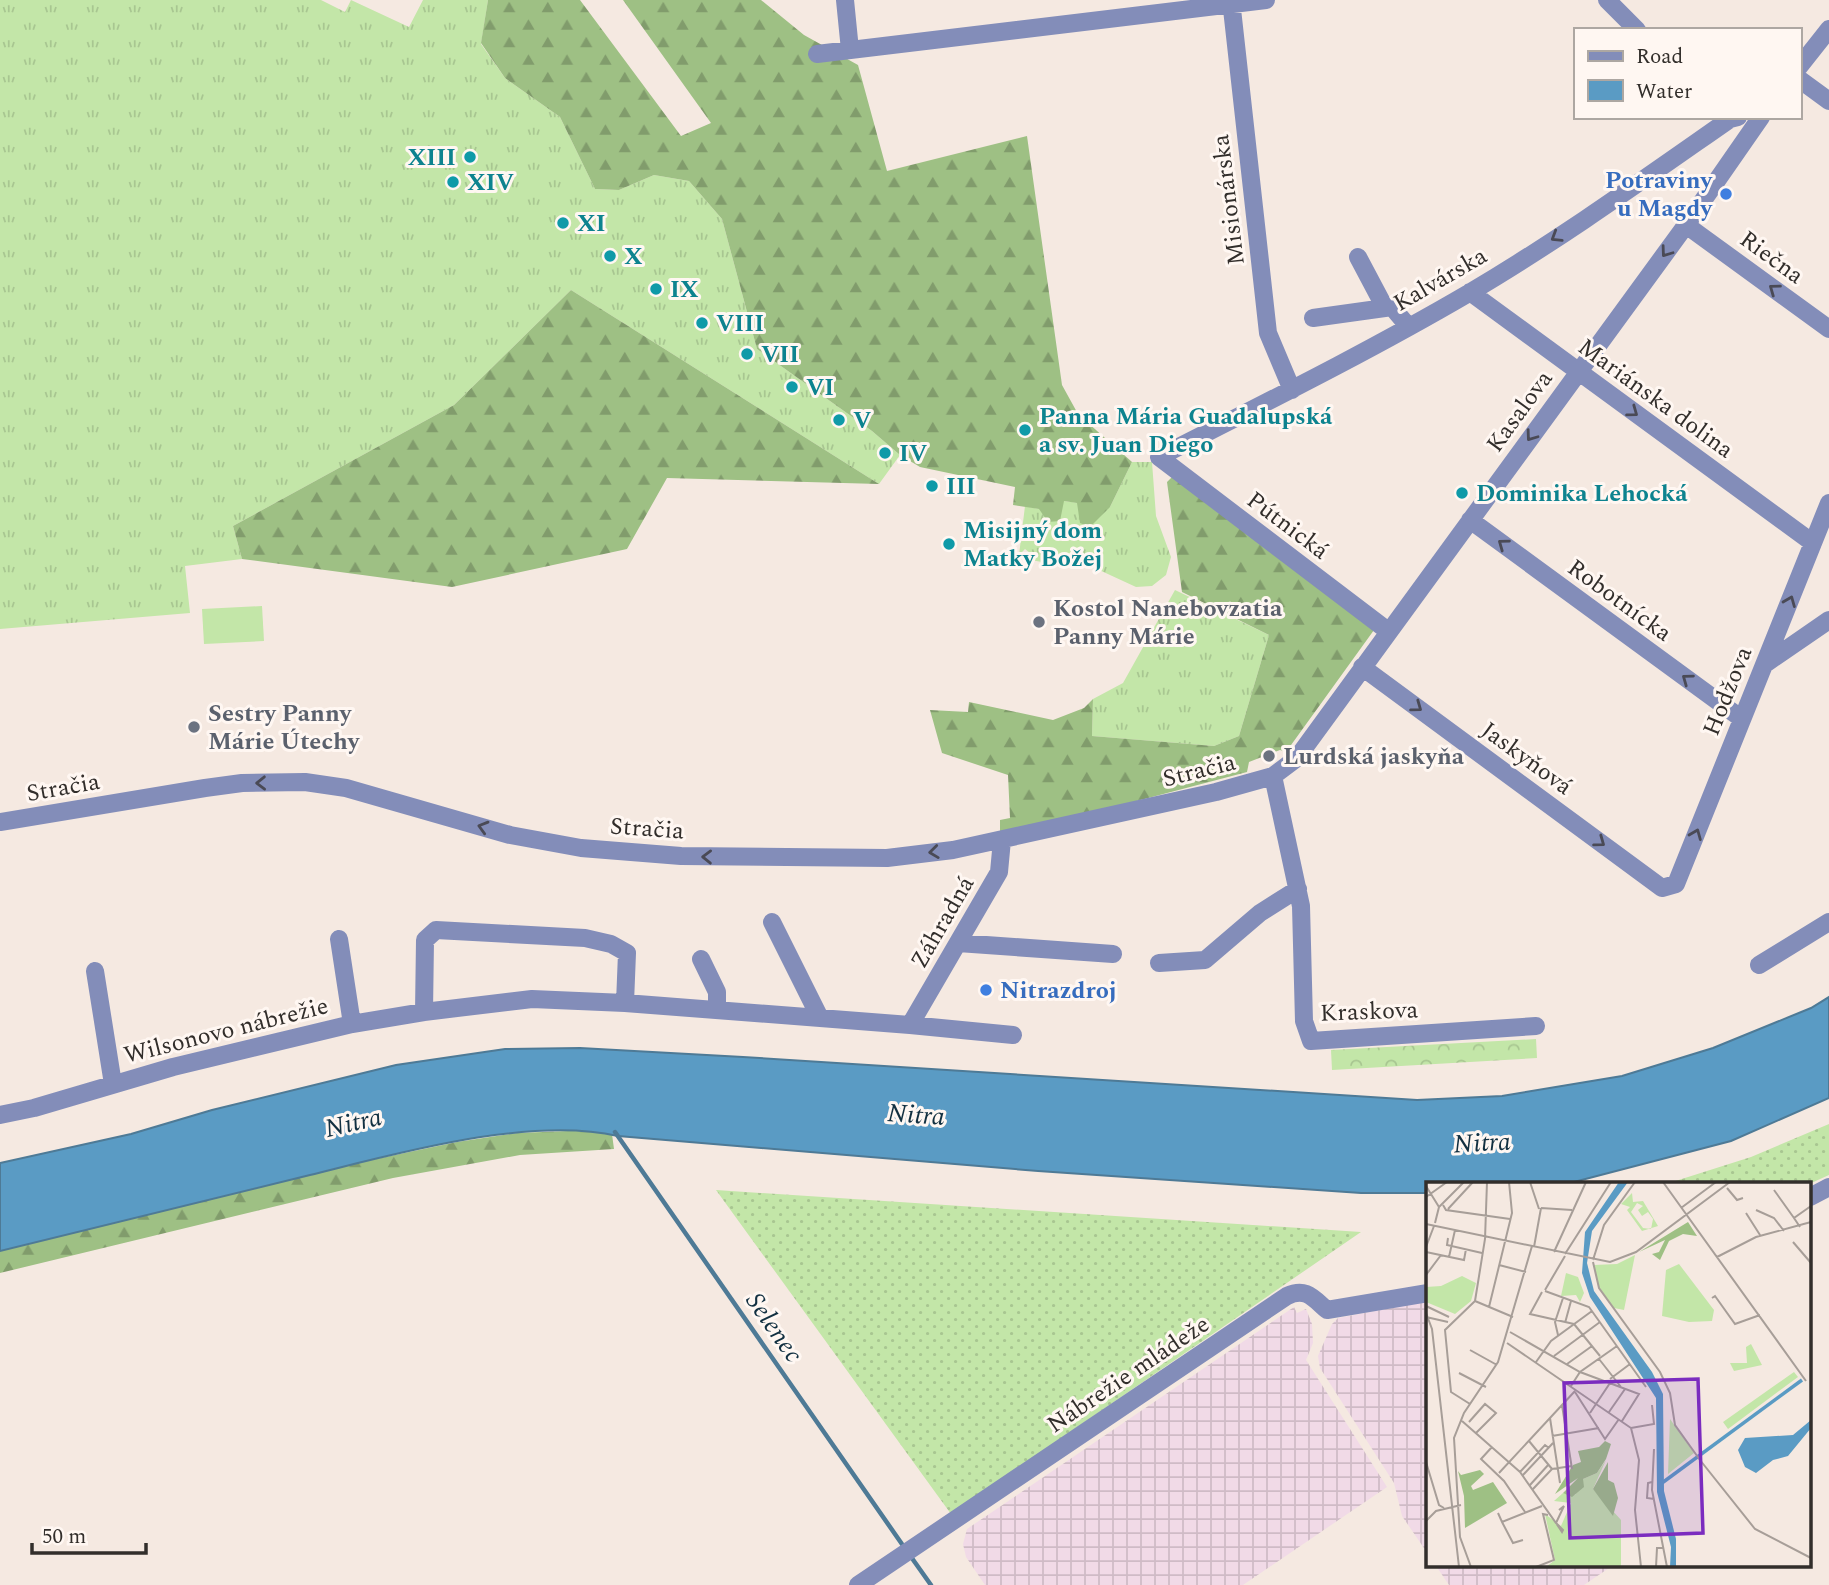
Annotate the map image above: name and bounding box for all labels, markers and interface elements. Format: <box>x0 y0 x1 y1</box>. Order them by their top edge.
legend <box>1574 28 1801 119</box>
text: Road <box>1636 41 1683 73</box>
text: Water <box>1636 76 1692 108</box>
street label: Misionárska <box>1203 132 1255 267</box>
place label: XIII <box>408 140 456 176</box>
marker: XIII <box>462 149 478 165</box>
place label: Potraviny u Magdy <box>1605 163 1714 227</box>
place label: XIV <box>467 165 514 201</box>
marker: XIV <box>445 174 461 190</box>
marker: Potraviny u Magdy <box>1718 186 1734 202</box>
place label: XI <box>577 206 606 242</box>
marker: XI <box>555 215 571 231</box>
street label: Riečna <box>1732 222 1811 294</box>
one-way arrow <box>1551 229 1564 242</box>
street label: Kalvárska <box>1387 238 1494 321</box>
place label: X <box>624 239 643 275</box>
one-way arrow <box>1662 245 1674 257</box>
marker: X <box>602 248 618 264</box>
place label: IX <box>670 272 699 308</box>
marker: IX <box>648 281 664 297</box>
one-way arrow <box>1769 285 1782 297</box>
place label: VIII <box>716 306 764 342</box>
marker: VIII <box>694 315 710 331</box>
street label: Mariánska dolina <box>1570 330 1741 468</box>
place label: VII <box>761 337 799 373</box>
marker: VII <box>739 346 755 362</box>
street label: Kasalova <box>1478 363 1562 460</box>
place label: VI <box>806 370 834 406</box>
marker: VI <box>784 379 800 395</box>
place label: Panna Mária Guadalupská a sv. Juan Diego <box>1039 399 1333 463</box>
place label: V <box>853 403 871 439</box>
one-way arrow <box>1625 404 1638 416</box>
marker: V <box>831 412 847 428</box>
marker: Panna Mária Guadalupská a sv. Juan Diego <box>1017 422 1033 438</box>
one-way arrow <box>1527 428 1540 441</box>
place label: IV <box>899 436 927 472</box>
marker: IV <box>877 445 893 461</box>
place label: III <box>946 469 976 505</box>
place label: Dominika Lehocká <box>1476 476 1688 512</box>
marker: III <box>924 478 940 494</box>
street label: Pútnická <box>1239 483 1336 569</box>
marker: Dominika Lehocká <box>1454 485 1470 501</box>
place label: Misijný dom Matky Božej <box>963 513 1103 577</box>
marker: Misijný dom Matky Božej <box>941 536 957 552</box>
one-way arrow <box>1498 540 1511 552</box>
street label: Robotnícka <box>1560 551 1679 651</box>
place label: Kostol Nanebovzatia Panny Márie <box>1053 591 1283 655</box>
one-way arrow <box>1782 595 1796 608</box>
marker: Kostol Nanebovzatia Panny Márie <box>1031 614 1047 630</box>
street label: Hodžova <box>1694 641 1762 741</box>
one-way arrow <box>1682 674 1694 687</box>
place label: Sestry Panny Márie Útechy <box>208 696 361 760</box>
one-way arrow <box>1409 699 1422 712</box>
street label: Jaskyňová <box>1473 713 1580 805</box>
marker: Sestry Panny Márie Útechy <box>186 719 202 735</box>
place label: Lurdská jaskyňa <box>1283 739 1465 775</box>
street label: Stračia <box>1159 744 1240 797</box>
marker: Lurdská jaskyňa <box>1261 748 1277 764</box>
street label: Stračia <box>24 764 103 812</box>
one-way arrow <box>255 775 266 791</box>
street label: Stračia <box>609 808 685 850</box>
one-way arrow <box>477 820 489 835</box>
one-way arrow <box>1687 829 1701 841</box>
one-way arrow <box>1592 834 1605 846</box>
one-way arrow <box>929 844 940 859</box>
one-way arrow <box>702 849 713 864</box>
street label: Záhradná <box>902 869 984 975</box>
place label: Nitrazdroj <box>1000 973 1117 1009</box>
marker: Nitrazdroj <box>978 982 994 998</box>
street label: Wilsonovo nábrežie <box>120 988 332 1074</box>
street label: Kraskova <box>1319 992 1419 1032</box>
water label: Nitra <box>886 1093 946 1137</box>
water label: Nitra <box>321 1097 386 1149</box>
water label: Nitra <box>1452 1122 1512 1164</box>
inset map <box>1426 1182 1812 1568</box>
water label: Selenec <box>735 1284 813 1371</box>
street label: Nábrežie mládeže <box>1040 1307 1217 1443</box>
scale bar <box>32 1512 145 1556</box>
text: 50 m <box>42 1521 86 1553</box>

